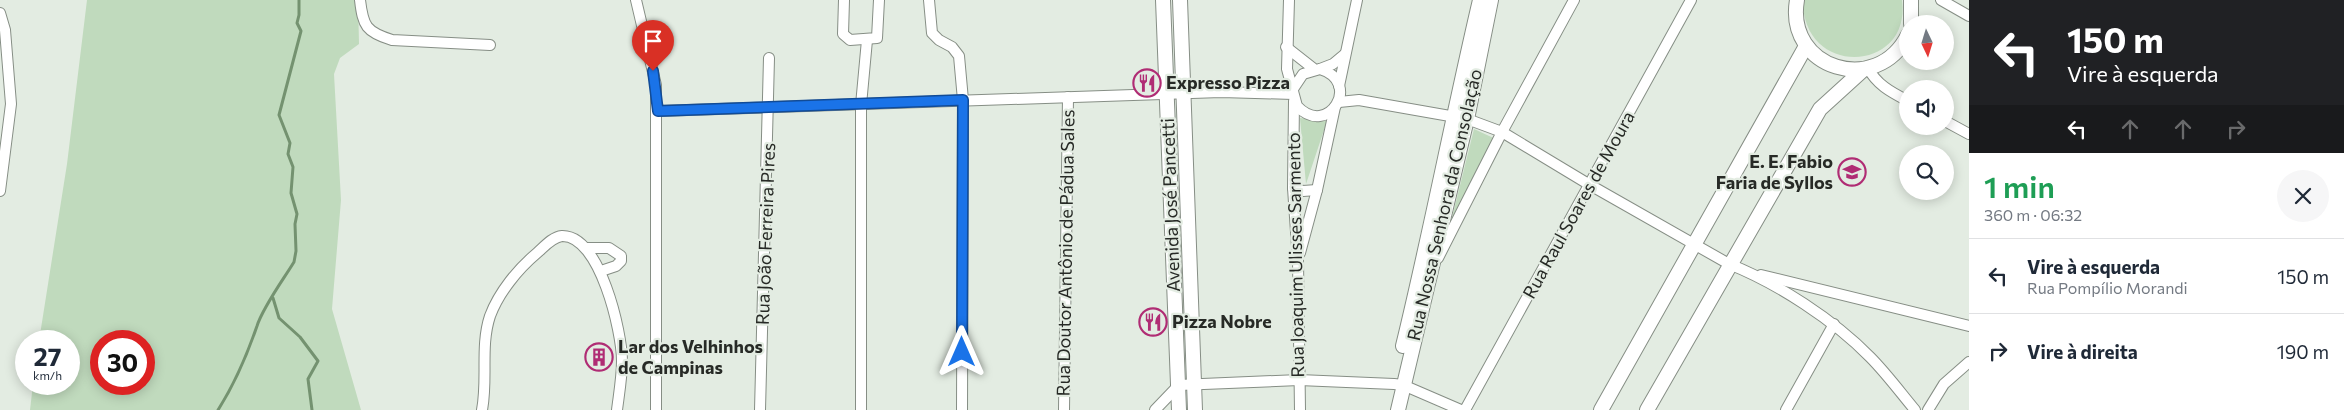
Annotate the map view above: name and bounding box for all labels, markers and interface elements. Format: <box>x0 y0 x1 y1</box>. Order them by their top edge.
north arrow <box>1899 15 1954 70</box>
map controls <box>1899 15 1954 200</box>
text: 150 m <box>2067 17 2164 60</box>
pin <box>632 20 674 71</box>
icon: left <box>1984 20 2049 85</box>
icon: arrive <box>639 27 667 55</box>
text: Vire à esquerda <box>2067 60 2219 87</box>
street label: Rua Nossa Senhora da Consolação <box>1402 67 1486 343</box>
restaurant icon: Expresso Pizza <box>1132 68 1162 98</box>
place label: Expresso Pizza <box>1166 71 1290 93</box>
button: sound <box>1899 80 1954 135</box>
street label: Rua Raul Soares de Moura <box>1517 107 1639 302</box>
street label: Rua Doutor Antônio de Pádua Sales <box>1051 109 1079 397</box>
icon: left <box>2063 115 2091 143</box>
icon: ahead <box>2116 115 2144 143</box>
icon: ahead <box>2169 115 2197 143</box>
icon: right <box>2222 115 2250 143</box>
street label: Avenida José Pancetti <box>1156 118 1184 292</box>
street label: Rua Joaquim Ulisses Sarmento <box>1282 132 1308 378</box>
street label: Rua João Ferreira Pires <box>751 142 779 325</box>
button: search <box>1899 145 1954 200</box>
place label: E. E. Fabio Faria de Syllos <box>1716 150 1833 193</box>
school or university icon: E. E. Fabio Faria de Syllos <box>1837 157 1867 187</box>
text: 1 min <box>1984 167 2055 204</box>
button: close <box>2277 170 2329 222</box>
text: 360 m · 06:32 <box>1984 205 2082 224</box>
text: Vire à esquerda <box>2027 255 2160 278</box>
icon: left <box>1984 262 2012 290</box>
text: 150 m <box>2277 265 2329 288</box>
text: Rua Pompílio Morandi <box>2027 278 2188 297</box>
restaurant icon: Pizza Nobre <box>1138 307 1168 337</box>
place label: Pizza Nobre <box>1172 310 1272 332</box>
position arrow <box>935 325 987 377</box>
speed limit sign: 30 <box>90 330 155 395</box>
place label: Lar dos Velhinhos de Campinas <box>618 335 763 378</box>
icon: right <box>1984 337 2012 365</box>
text: Vire à direita <box>2027 340 2138 363</box>
text: 190 m <box>2277 340 2329 363</box>
text: 27 <box>34 341 61 371</box>
building icon: Lar dos Velhinhos de Campinas <box>584 342 614 372</box>
text: km/h <box>33 368 62 382</box>

